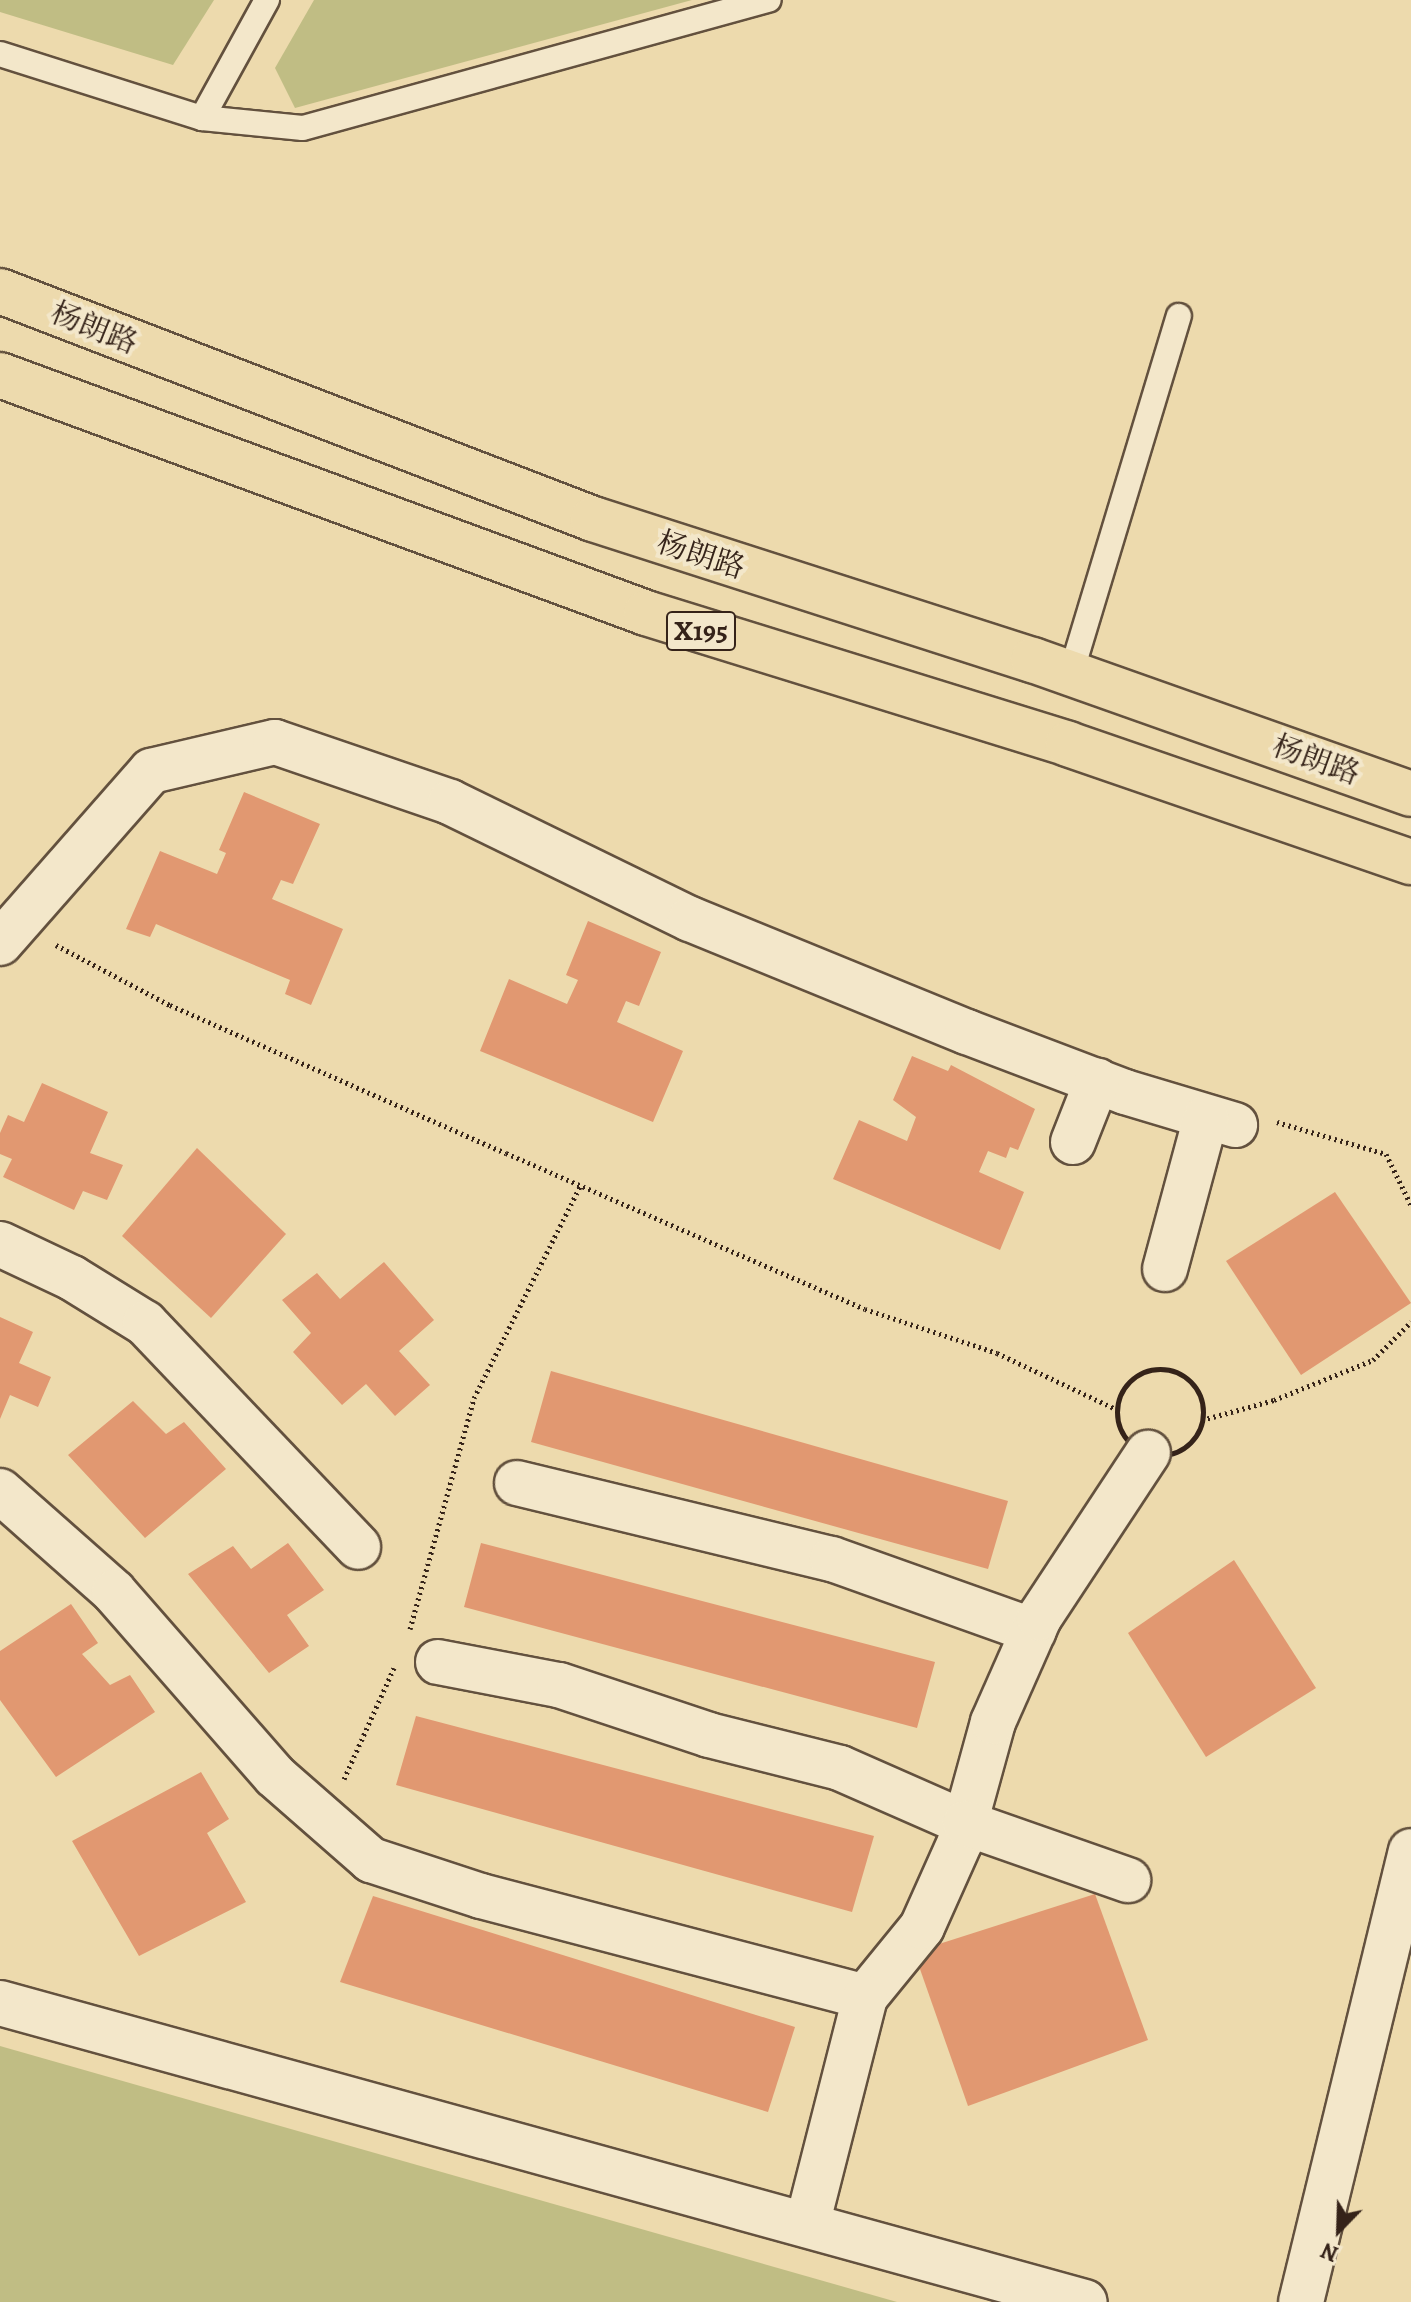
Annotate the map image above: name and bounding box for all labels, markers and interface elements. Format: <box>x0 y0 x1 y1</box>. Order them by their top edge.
street label: 杨朗路 <box>46 294 142 362</box>
street label: 杨朗路 <box>653 524 749 586</box>
road number: X195 <box>665 607 737 655</box>
street label: 杨朗路 <box>1268 728 1364 792</box>
north arrow <box>1299 2190 1379 2270</box>
text: N <box>1316 2235 1343 2269</box>

